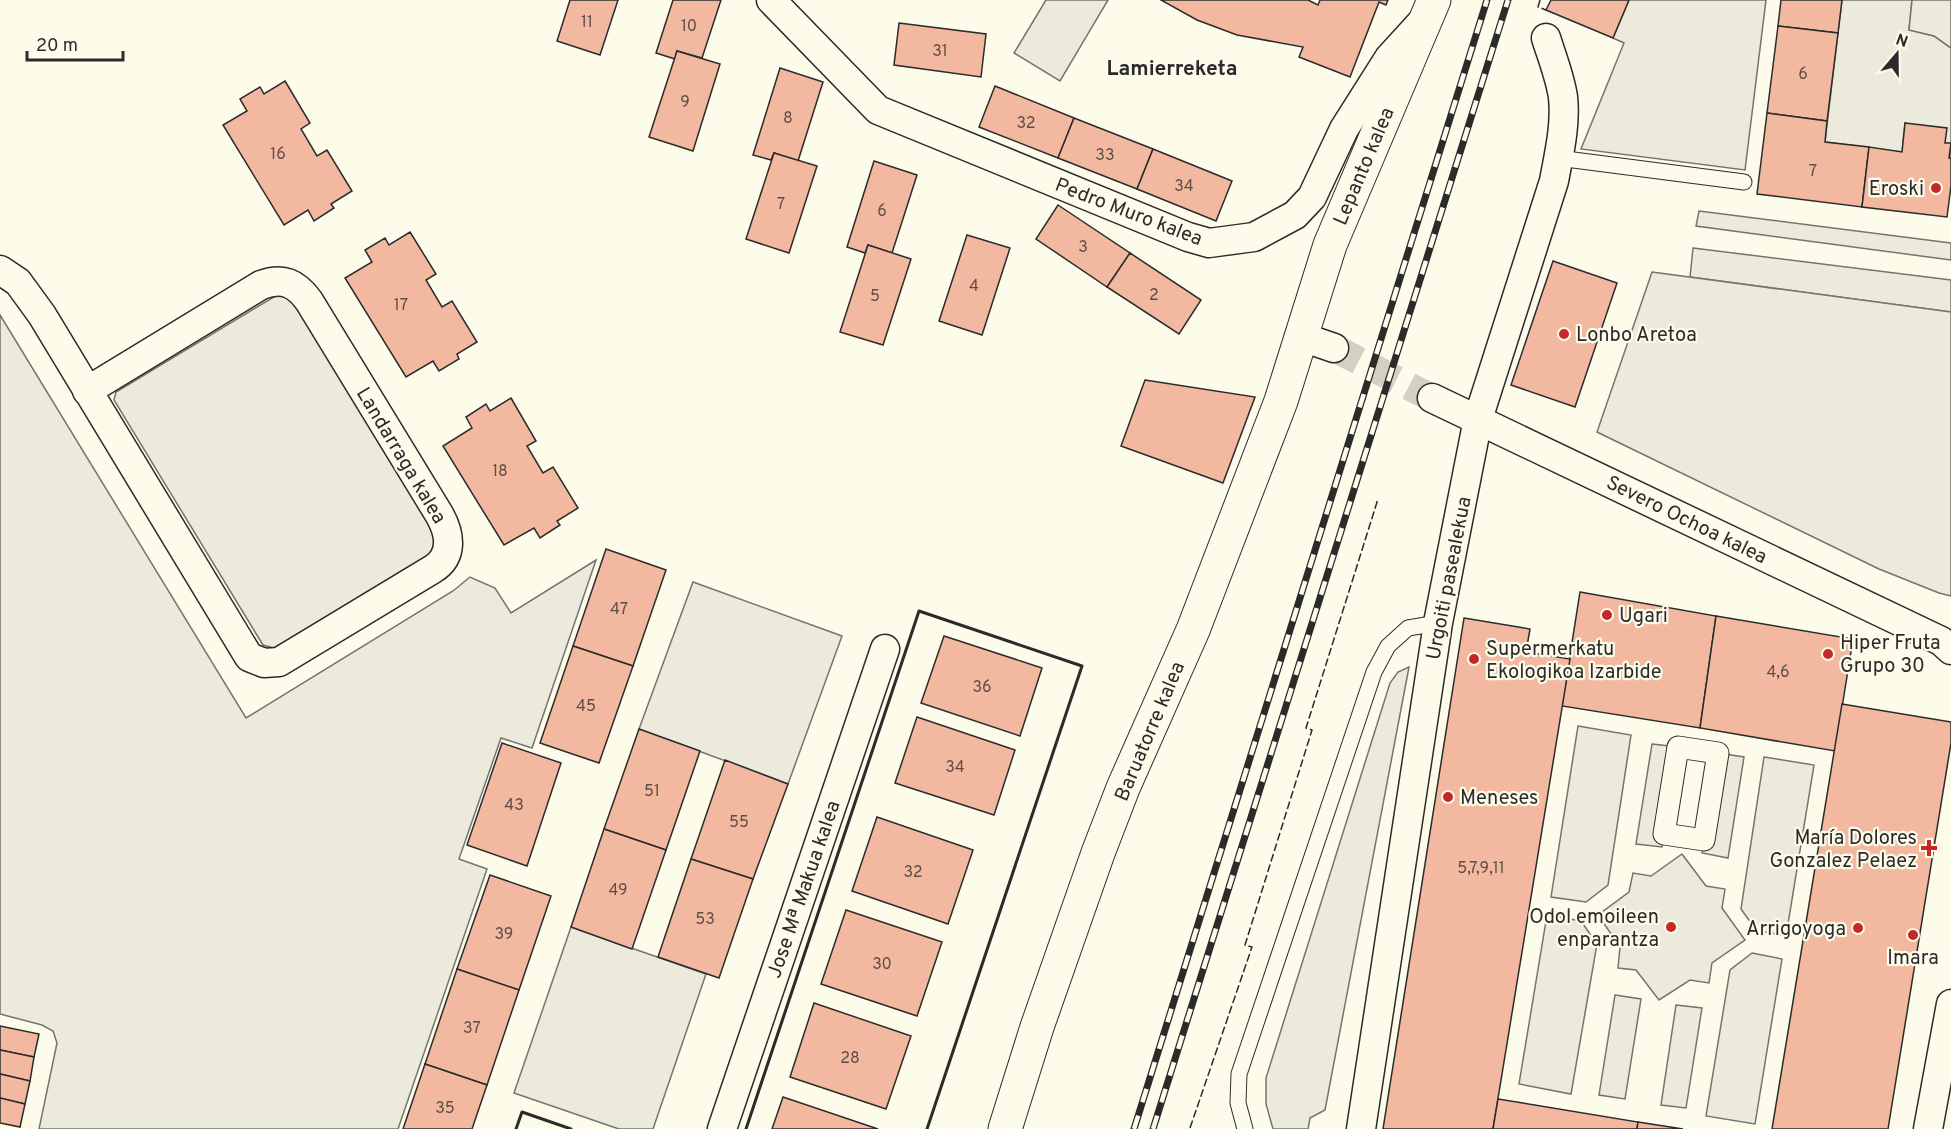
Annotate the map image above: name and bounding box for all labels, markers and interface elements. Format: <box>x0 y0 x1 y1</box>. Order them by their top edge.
house number: 11 <box>581 13 593 33</box>
house number: 10 <box>681 17 697 37</box>
scale bar <box>27 24 123 62</box>
north arrow <box>1867 24 1927 84</box>
text: N <box>1893 30 1910 53</box>
text: 20 m <box>36 35 78 58</box>
house number: 31 <box>932 42 948 62</box>
district label: Lamierreketa <box>1107 56 1237 83</box>
house number: 6 <box>1798 65 1808 85</box>
house number: 9 <box>680 93 690 113</box>
street label: Lepanto kalea <box>1328 104 1401 230</box>
house number: 8 <box>783 109 793 129</box>
house number: 32 <box>1016 114 1036 134</box>
house number: 16 <box>270 145 286 165</box>
house number: 33 <box>1095 146 1115 166</box>
house number: 7 <box>1809 162 1817 182</box>
street label: Pedro Muro kalea <box>1051 173 1206 253</box>
house number: 34 <box>1174 177 1194 197</box>
place label: Eroski <box>1869 177 1924 203</box>
marker: Eroski <box>1929 181 1943 195</box>
house number: 7 <box>777 195 785 215</box>
house number: 6 <box>877 202 887 222</box>
house number: 3 <box>1078 238 1088 258</box>
house number: 4 <box>969 277 979 297</box>
house number: 2 <box>1149 286 1159 306</box>
house number: 5 <box>870 287 880 307</box>
house number: 17 <box>394 296 408 316</box>
place label: Lonbo Aretoa <box>1576 323 1697 349</box>
marker: Lonbo Aretoa <box>1557 327 1571 341</box>
street label: Landarraga kalea <box>349 383 451 529</box>
house number: 18 <box>492 462 508 482</box>
street label: Severo Ochoa kalea <box>1601 471 1771 571</box>
street label: Urgoiti pasealekua <box>1421 494 1479 662</box>
house number: 47 <box>610 600 628 620</box>
place label: Ugari <box>1619 604 1668 630</box>
marker: Ugari <box>1600 608 1614 622</box>
place label: Hiper Fruta Grupo 30 <box>1840 631 1941 680</box>
place label: Supermerkatu Ekologikoa Izarbide <box>1486 637 1661 686</box>
marker: Hiper Fruta Grupo 30 <box>1821 647 1835 661</box>
marker: Supermerkatu Ekologikoa Izarbide <box>1467 652 1481 666</box>
street label: Baruatorre kalea <box>1110 658 1192 806</box>
house number: 4,6 <box>1766 663 1790 683</box>
house number: 36 <box>972 678 992 698</box>
house number: 45 <box>576 697 596 717</box>
house number: 34 <box>945 758 965 778</box>
house number: 51 <box>644 782 660 802</box>
place label: Meneses <box>1460 786 1538 812</box>
marker: Meneses <box>1441 790 1455 804</box>
house number: 43 <box>504 796 524 816</box>
street label: Jose Mª Makua kalea <box>762 797 848 982</box>
house number: 55 <box>729 813 749 833</box>
place label: María Dolores Gonzalez Pelaez <box>1770 826 1917 875</box>
marker: María Dolores Gonzalez Pelaez <box>1922 841 1936 855</box>
house number: 5,7,9,11 <box>1457 859 1505 879</box>
house number: 32 <box>903 863 923 883</box>
house number: 49 <box>608 881 628 901</box>
place label: Odol emoileen enparantza <box>1529 905 1659 954</box>
house number: 53 <box>695 910 715 930</box>
place label: Arrigoyoga <box>1746 917 1846 943</box>
marker: Odol emoileen enparantza <box>1664 920 1678 934</box>
marker: Arrigoyoga <box>1851 921 1865 935</box>
house number: 39 <box>495 925 513 945</box>
marker: Imara <box>1906 928 1920 942</box>
place label: Imara <box>1887 946 1939 972</box>
house number: 30 <box>872 955 892 975</box>
house number: 37 <box>463 1019 481 1039</box>
house number: 28 <box>840 1049 860 1069</box>
house number: 35 <box>435 1099 455 1119</box>

